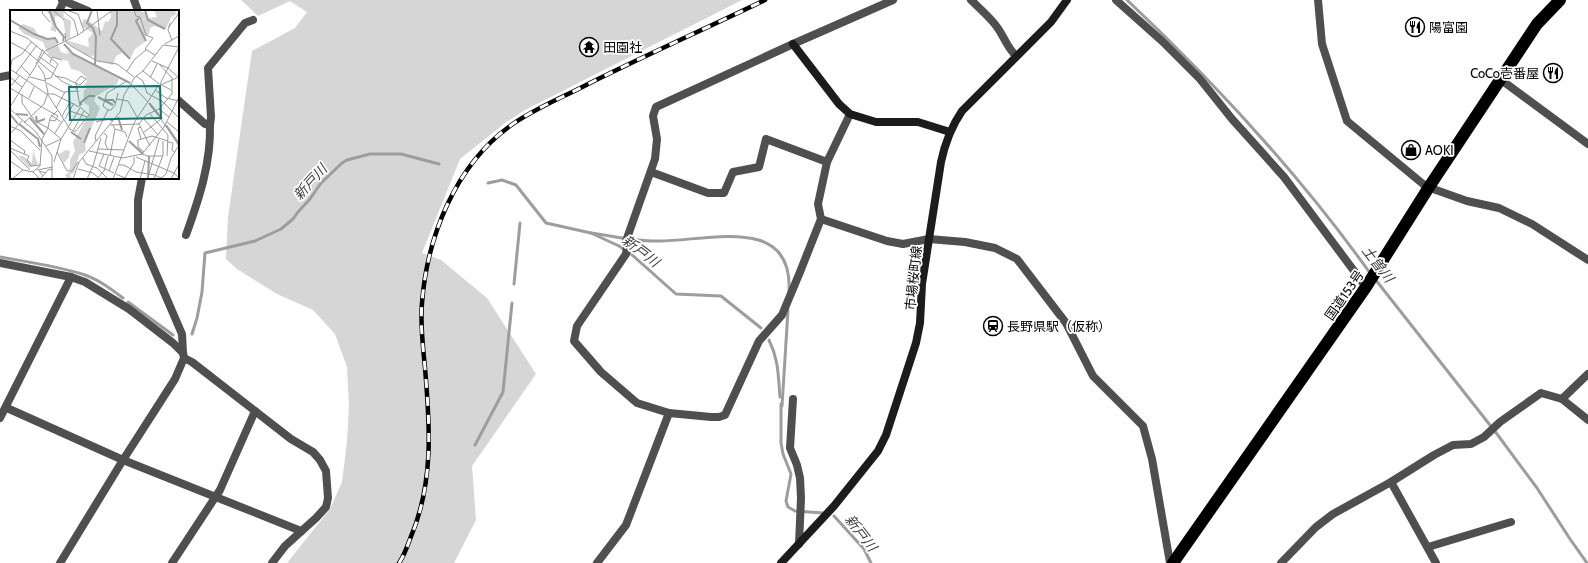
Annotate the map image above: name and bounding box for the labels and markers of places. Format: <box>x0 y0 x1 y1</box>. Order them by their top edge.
restaurant icon: 陽富園 <box>1404 16 1426 38</box>
place label: 陽富園 <box>1429 19 1468 35</box>
temple icon: 田園社 <box>578 36 600 58</box>
place label: 田園社 <box>603 39 642 55</box>
restaurant icon: CoCo壱番屋 <box>1542 62 1564 84</box>
place label: CoCo壱番屋 <box>1470 65 1539 81</box>
shop icon: AOKI <box>1400 139 1422 161</box>
place label: AOKI <box>1425 142 1454 158</box>
station icon: 長野県駅（仮称） <box>982 315 1004 337</box>
place label: 長野県駅（仮称） <box>1007 318 1111 334</box>

